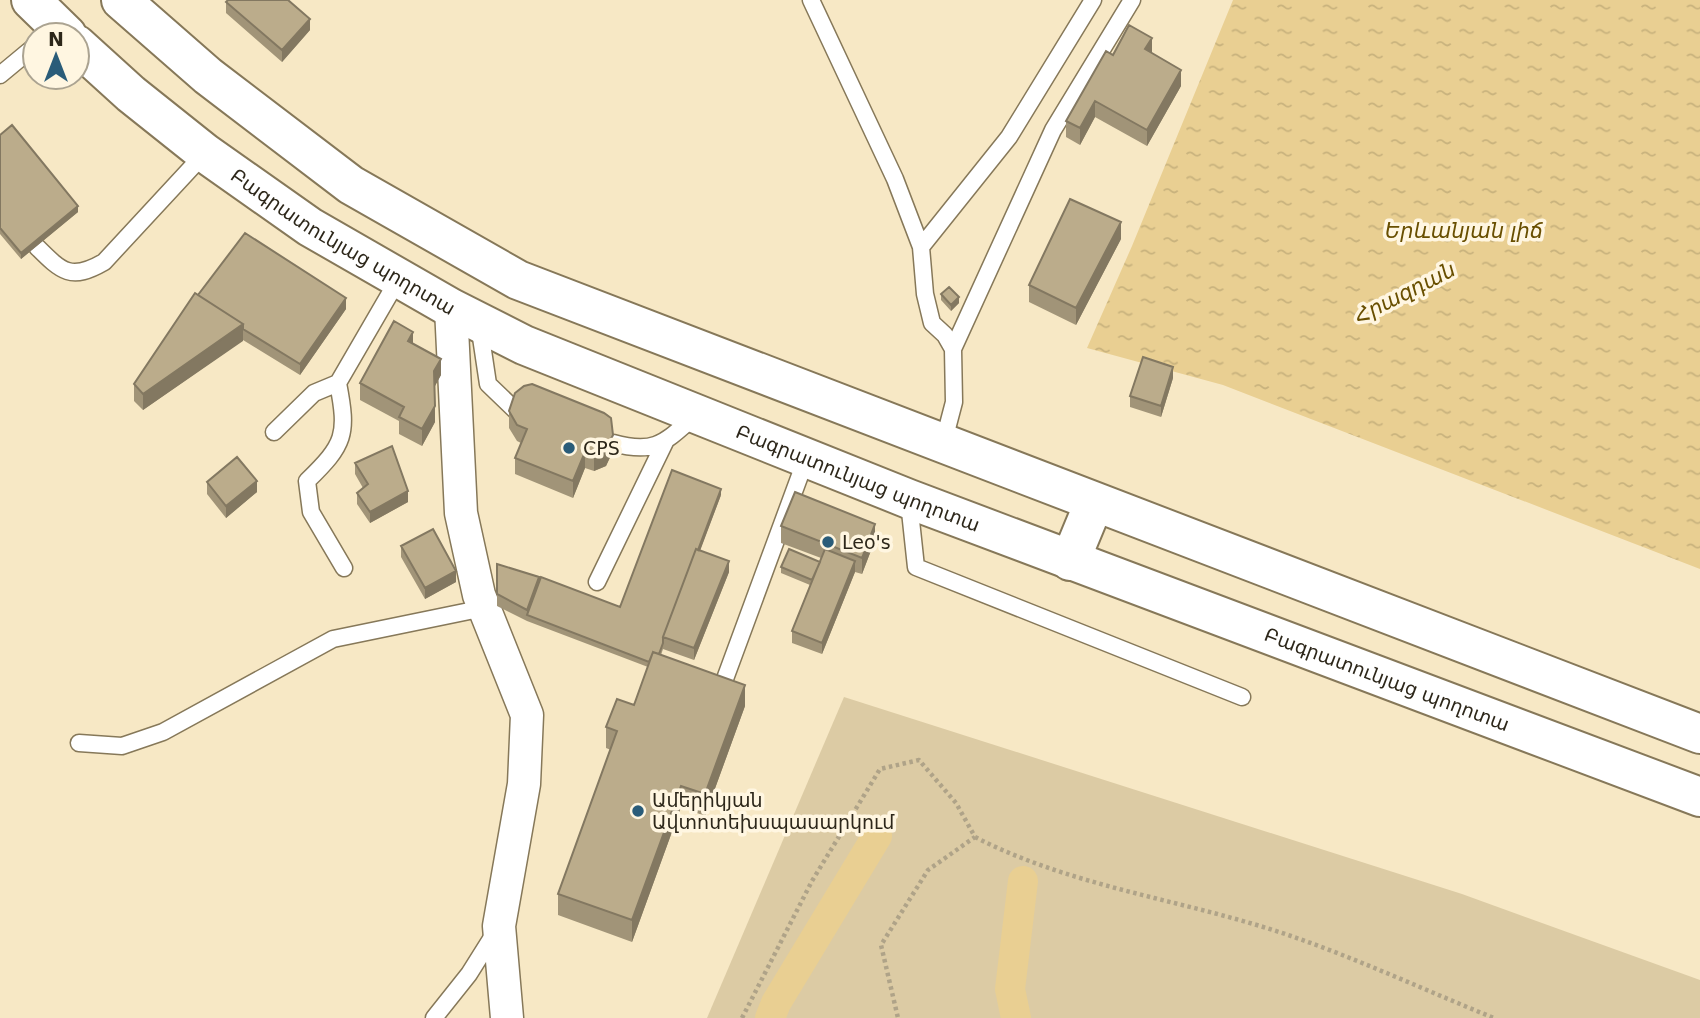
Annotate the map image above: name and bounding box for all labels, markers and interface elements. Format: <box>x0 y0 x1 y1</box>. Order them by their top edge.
north arrow <box>21 21 91 91</box>
text: N <box>48 28 64 50</box>
street label: Բագրատունյաց պողոտա <box>227 164 459 319</box>
water label: Երևանյան լիճ <box>1385 219 1544 243</box>
water label: Հրազդան <box>1351 257 1459 329</box>
street label: Բագրատունյաց պողոտա <box>733 420 983 536</box>
place label: CPS <box>583 437 620 459</box>
marker: CPS <box>561 440 577 456</box>
place label: Leo's <box>842 531 891 553</box>
marker: Leo's <box>820 534 836 550</box>
street label: Բագրատունյաց պողոտա <box>1262 623 1513 735</box>
place label: Ամերիկյան Ավտոտեխսպասարկում <box>652 789 895 833</box>
marker: Ամերիկյան Ավտոտեխսպասարկում <box>630 803 646 819</box>

